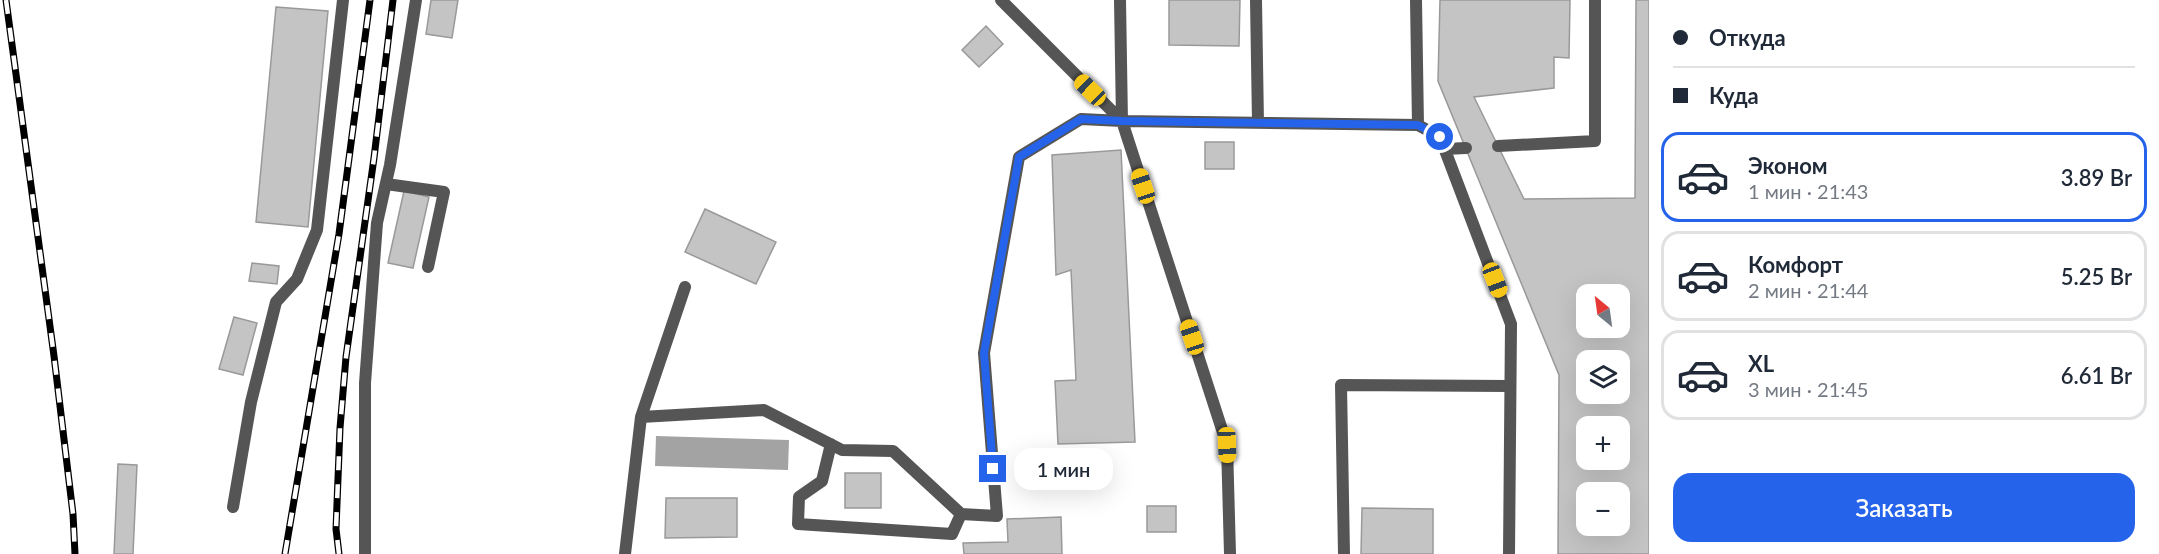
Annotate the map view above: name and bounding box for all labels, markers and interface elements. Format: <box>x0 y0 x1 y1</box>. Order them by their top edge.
text: Откуда <box>1709 24 1786 51</box>
car <box>1071 71 1109 109</box>
text: Куда <box>1709 82 1759 109</box>
route start <box>1426 123 1453 150</box>
icon: car <box>1676 150 1730 204</box>
text: Эконом <box>1748 152 1828 179</box>
text: 3.89 Br <box>2061 164 2132 191</box>
car <box>1129 166 1157 206</box>
text: 1 мин · 21:43 <box>1748 179 1868 203</box>
icon: car <box>1676 249 1730 303</box>
text: Комфорт <box>1748 251 1843 278</box>
car <box>1480 260 1510 300</box>
text: 5.25 Br <box>2061 263 2132 290</box>
text: 2 мин · 21:44 <box>1748 278 1868 302</box>
north arrow <box>1576 284 1630 338</box>
map controls <box>1576 284 1630 536</box>
car <box>1178 317 1206 357</box>
icon: car <box>1676 348 1730 402</box>
button: layers <box>1576 350 1630 404</box>
text: XL <box>1748 350 1774 377</box>
text: 6.61 Br <box>2061 362 2132 389</box>
text: 3 мин · 21:45 <box>1748 377 1868 401</box>
button: + <box>1576 416 1630 470</box>
car <box>1217 427 1237 463</box>
callout: 1 мин <box>1014 448 1113 490</box>
route end <box>979 455 1006 482</box>
text: 1 мин <box>1037 457 1090 481</box>
button: Заказать <box>1673 473 2135 542</box>
button: − <box>1576 482 1630 536</box>

